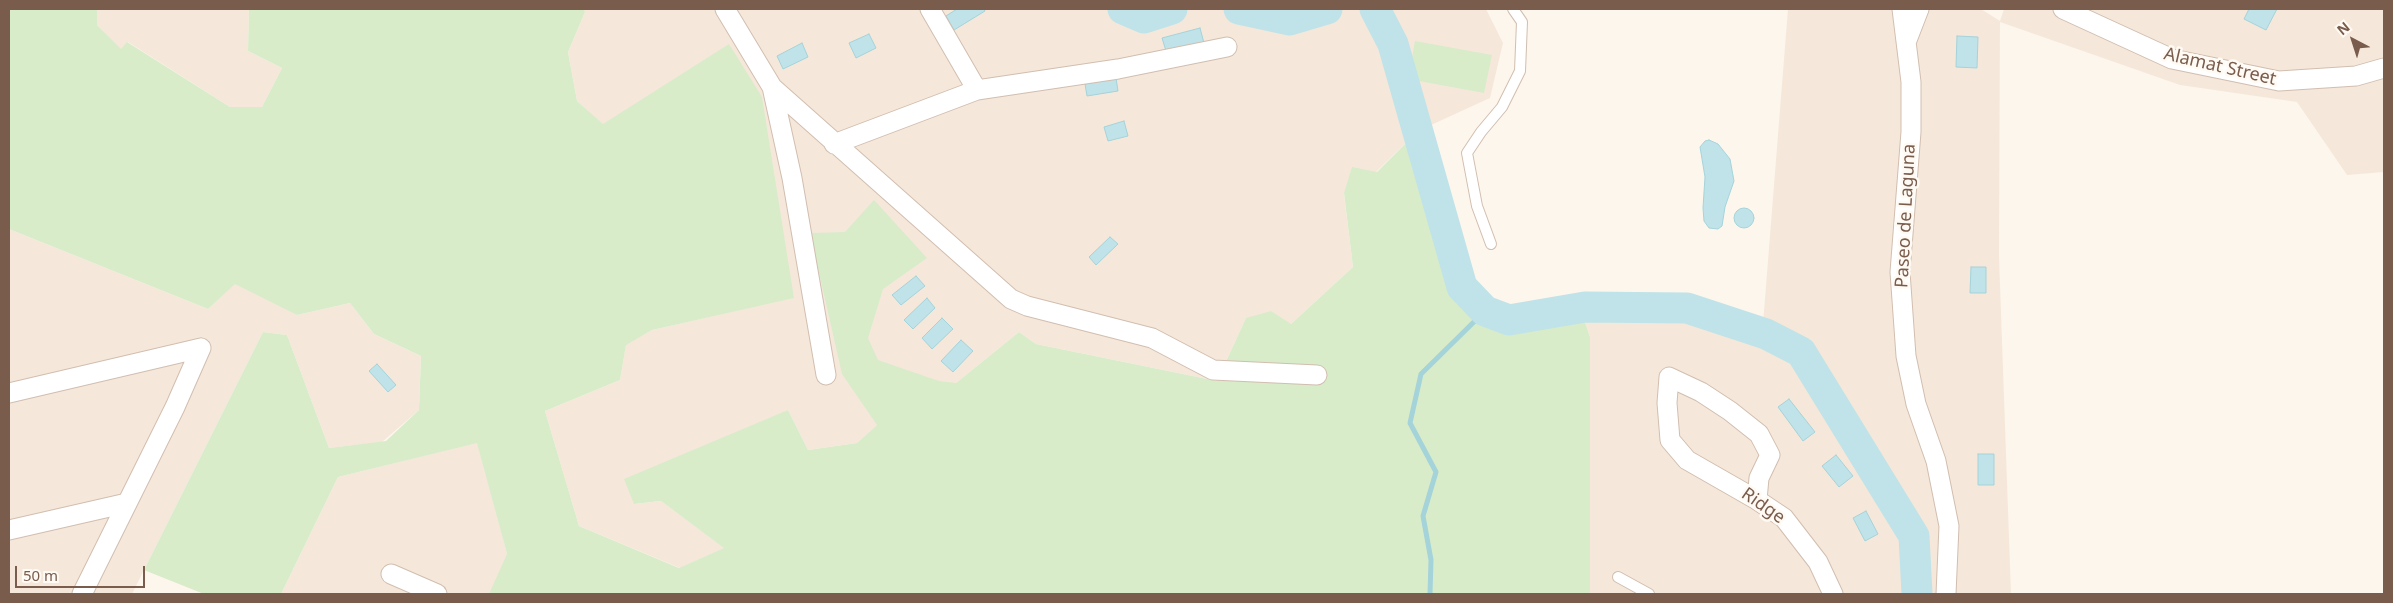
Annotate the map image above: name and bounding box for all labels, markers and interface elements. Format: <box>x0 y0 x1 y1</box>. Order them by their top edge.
north arrow <box>2328 15 2378 65</box>
text: N <box>2333 17 2354 39</box>
street label: Alamat Street <box>2162 44 2278 90</box>
street label: Paseo de Laguna <box>1891 143 1921 289</box>
street label: Ridge <box>1737 483 1789 529</box>
scale bar <box>18 556 148 588</box>
text: 50 m <box>23 565 58 585</box>

